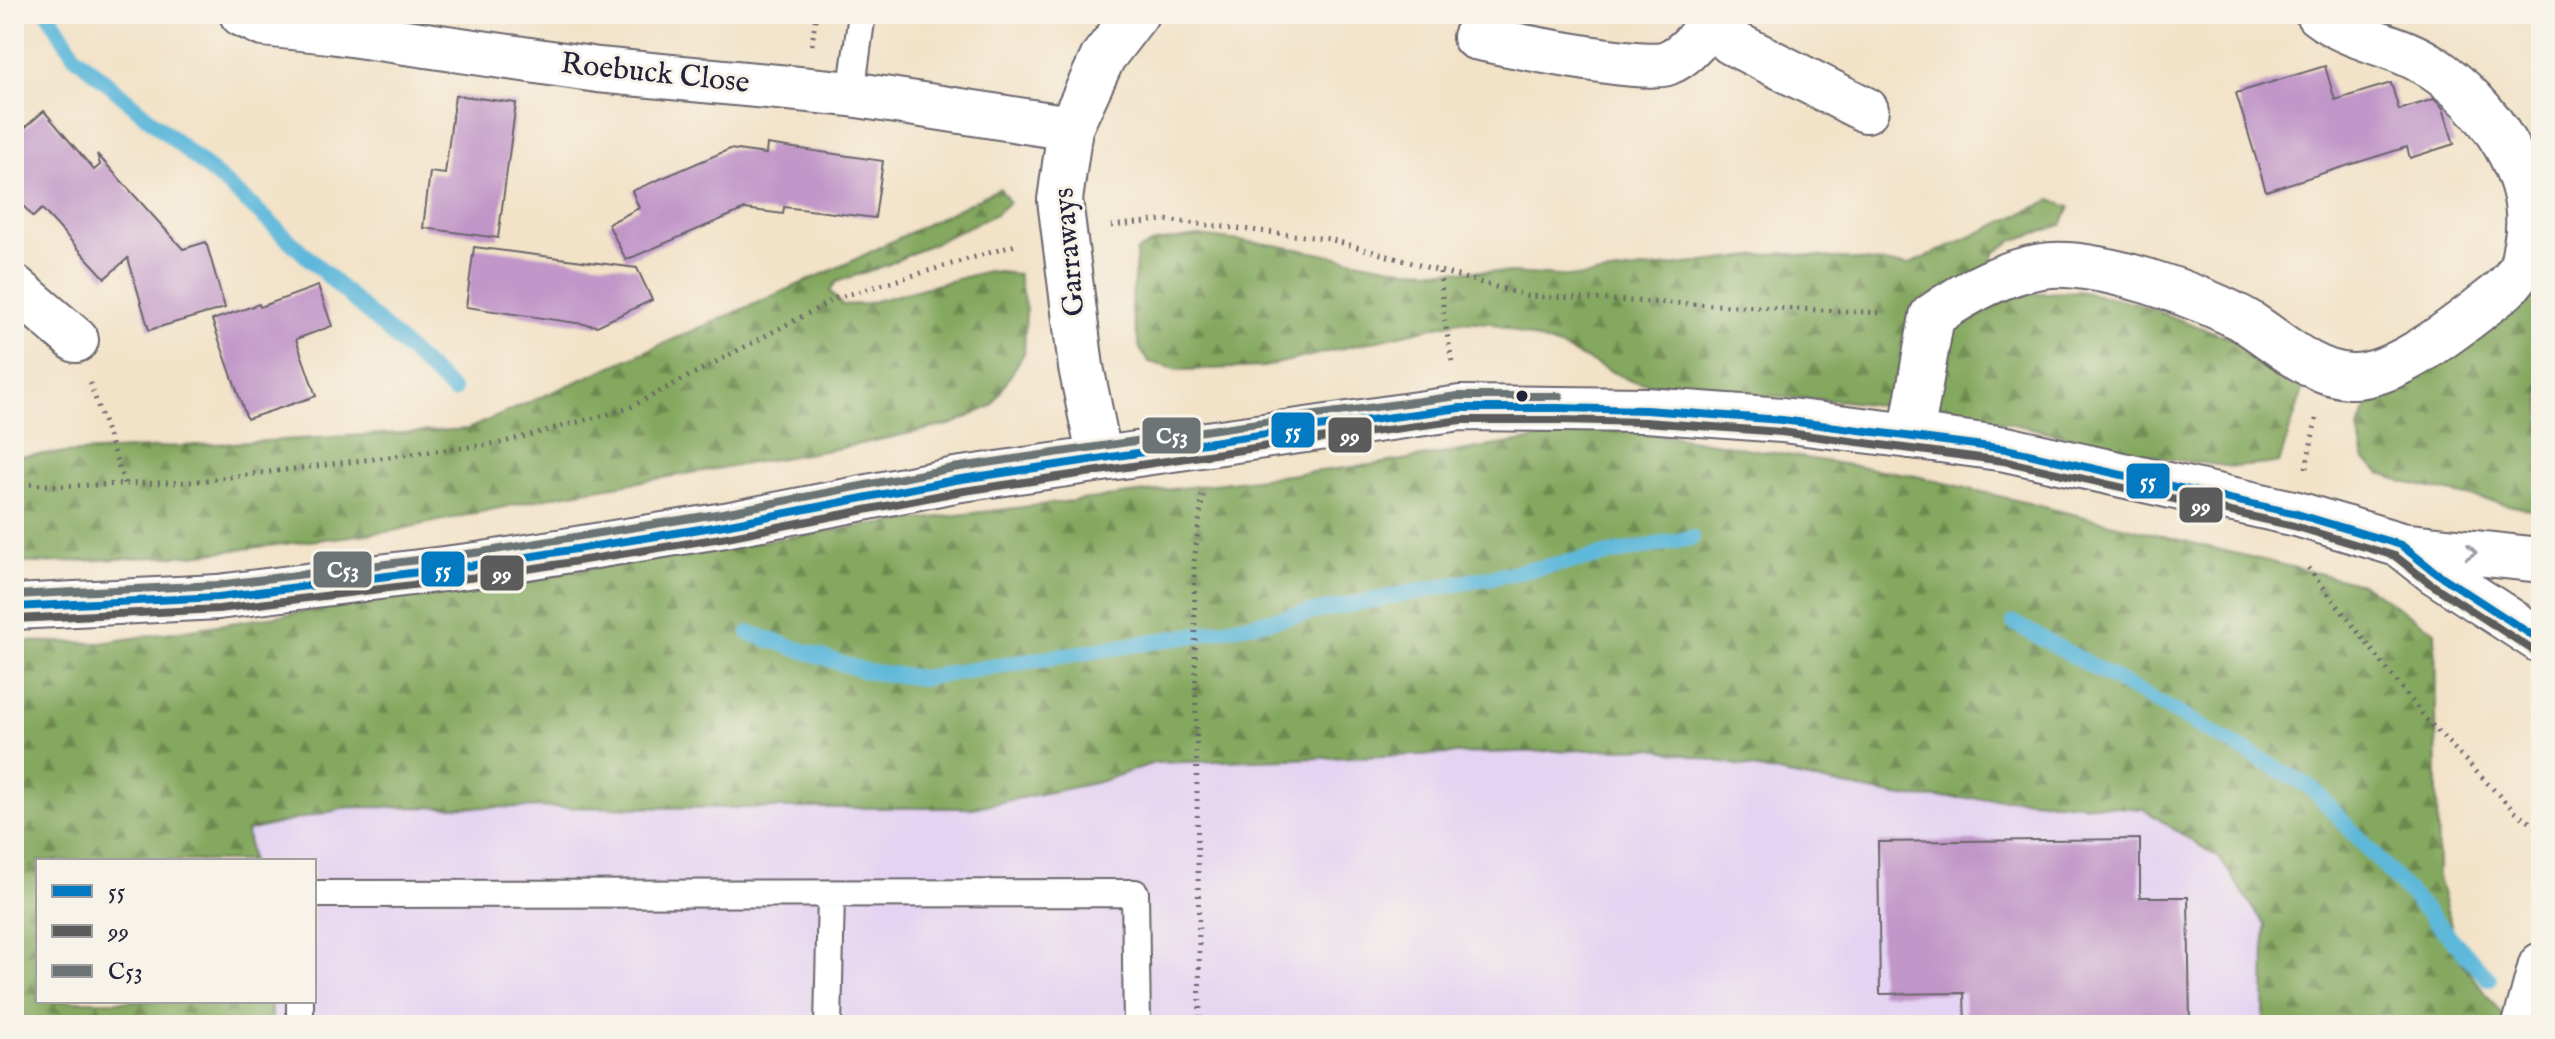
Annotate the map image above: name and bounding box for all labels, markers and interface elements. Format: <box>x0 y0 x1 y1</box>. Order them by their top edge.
street label: Roebuck Close <box>559 45 751 103</box>
street label: Garraways <box>1045 186 1095 318</box>
unlabelled marker <box>1514 388 1530 404</box>
line badge: 55 <box>1270 411 1316 449</box>
line badge: C53 <box>1141 416 1202 455</box>
line badge: 99 <box>1327 416 1373 454</box>
text: 55 <box>1285 418 1301 446</box>
text: C53 <box>1156 423 1188 451</box>
text: 99 <box>1339 423 1360 451</box>
line badge: 55 <box>2125 462 2171 500</box>
text: 55 <box>2140 468 2156 496</box>
line badge: 99 <box>2178 486 2224 524</box>
text: 99 <box>2190 493 2211 521</box>
one-way arrow <box>2465 544 2478 561</box>
line badge: C53 <box>312 550 373 589</box>
line badge: 55 <box>420 550 466 588</box>
line badge: 99 <box>479 554 525 592</box>
text: C53 <box>327 557 359 585</box>
text: 55 <box>435 557 451 585</box>
text: 99 <box>491 561 512 589</box>
legend <box>36 859 316 1003</box>
text: 55 <box>108 877 126 908</box>
text: 99 <box>107 917 129 948</box>
text: C53 <box>108 957 143 988</box>

